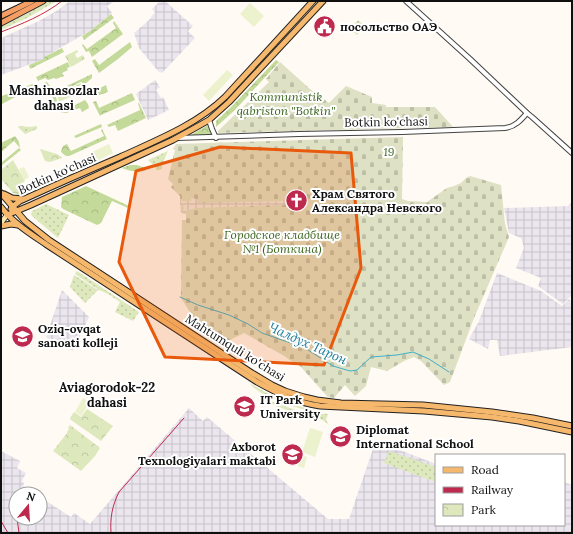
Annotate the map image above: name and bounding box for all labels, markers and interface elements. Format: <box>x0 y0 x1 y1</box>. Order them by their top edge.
public building icon: посольство ОАЭ <box>312 14 338 40</box>
place label: посольство ОАЭ <box>340 19 437 34</box>
district label: Mashinasozlar dahasi <box>9 82 100 114</box>
park label: Kommunistik qabriston "Botkin" <box>237 89 335 118</box>
street label: Botkin ko'chasi <box>344 113 428 130</box>
park label: 19 <box>384 144 395 159</box>
street label: Botkin ko'chasi <box>16 150 98 197</box>
place label: Храм Святого Александра Невского <box>312 186 442 215</box>
church icon: Храм Святого Александра Невского <box>284 188 310 214</box>
park label: Городское кладбище №1 (Боткина) <box>224 227 340 257</box>
street label: Mahtumquli ko'chasi <box>183 311 288 384</box>
water label: Чалдух Тарон <box>266 319 350 368</box>
place label: Oziq-ovqat sanoati kolleji <box>38 321 118 350</box>
school or university icon: Oziq-ovqat sanoati kolleji <box>9 323 35 349</box>
district label: Aviagorodok-22 dahasi <box>59 379 155 411</box>
place label: IT Park University <box>260 392 320 421</box>
school or university icon: IT Park University <box>231 394 257 420</box>
place label: Diplomat International School <box>356 422 474 451</box>
school or university icon: Diplomat International School <box>328 424 354 450</box>
place label: Axborot Texnologiyalari maktabi <box>138 439 277 468</box>
school or university icon: Axborot Texnologiyalari maktabi <box>279 441 305 467</box>
legend <box>435 454 565 526</box>
text: Road <box>471 462 499 477</box>
text: Railway <box>471 482 514 497</box>
north arrow <box>8 486 48 526</box>
text: N <box>25 489 38 505</box>
text: Park <box>471 502 497 517</box>

